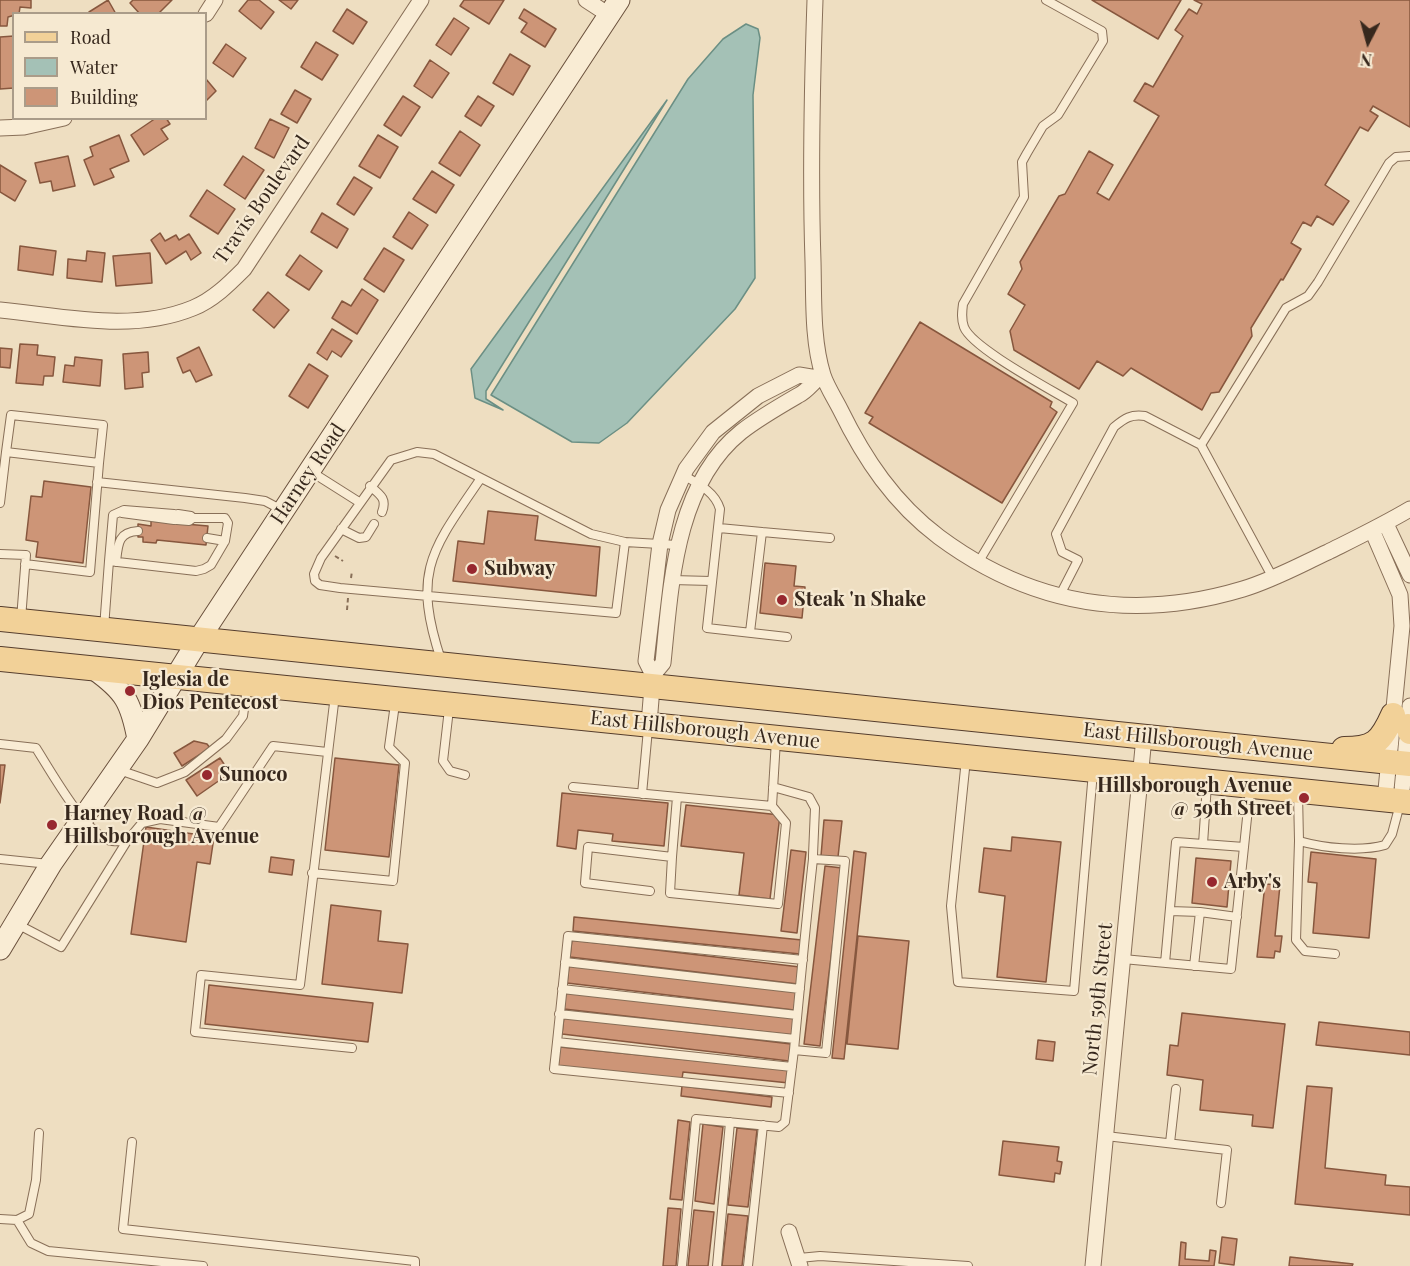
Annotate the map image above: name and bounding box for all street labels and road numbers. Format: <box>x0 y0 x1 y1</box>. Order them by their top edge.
street label: Travis Boulevard <box>209 131 315 269</box>
street label: Harney Road <box>266 419 350 529</box>
street label: East Hillsborough Avenue <box>589 706 821 754</box>
street label: East Hillsborough Avenue <box>1082 718 1314 766</box>
street label: North 59th Street <box>1078 921 1118 1077</box>

